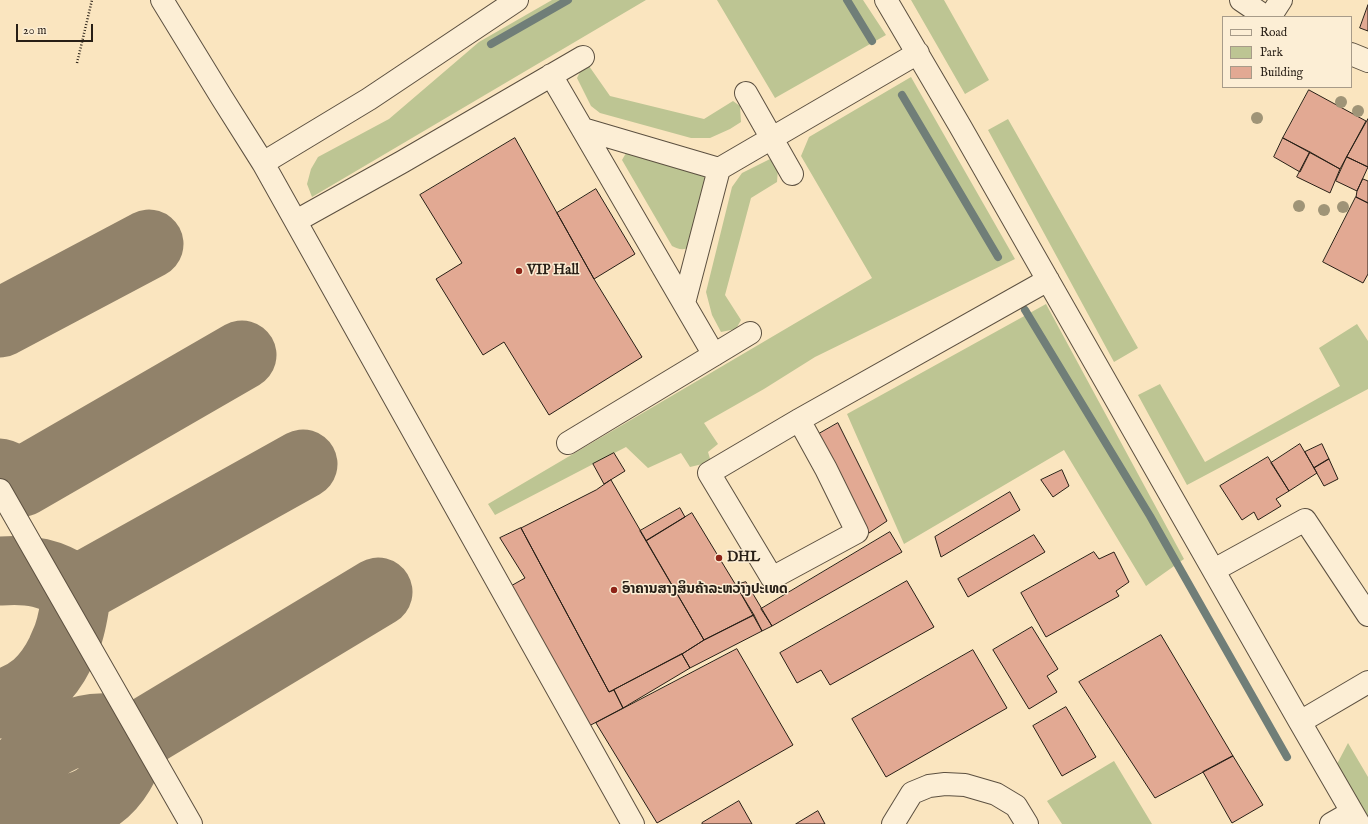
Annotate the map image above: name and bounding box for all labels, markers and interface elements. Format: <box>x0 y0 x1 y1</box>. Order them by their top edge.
scale bar <box>18 16 95 42</box>
legend <box>1222 16 1352 88</box>
text: 20 m <box>23 23 46 38</box>
text: Road <box>1260 25 1287 40</box>
text: Park <box>1260 45 1283 60</box>
text: Building <box>1260 65 1303 80</box>
place label: VIP Hall <box>527 263 579 279</box>
marker: VIP Hall <box>514 266 524 276</box>
place label: DHL <box>727 550 760 566</box>
marker: DHL <box>714 553 724 563</box>
place label: ົອາຄານສາງສິນຄ້າລະຫວ່າງປະເທດ <box>622 582 788 598</box>
marker: ົອາຄານສາງສິນຄ້າລະຫວ່າງປະເທດ <box>609 585 619 595</box>

